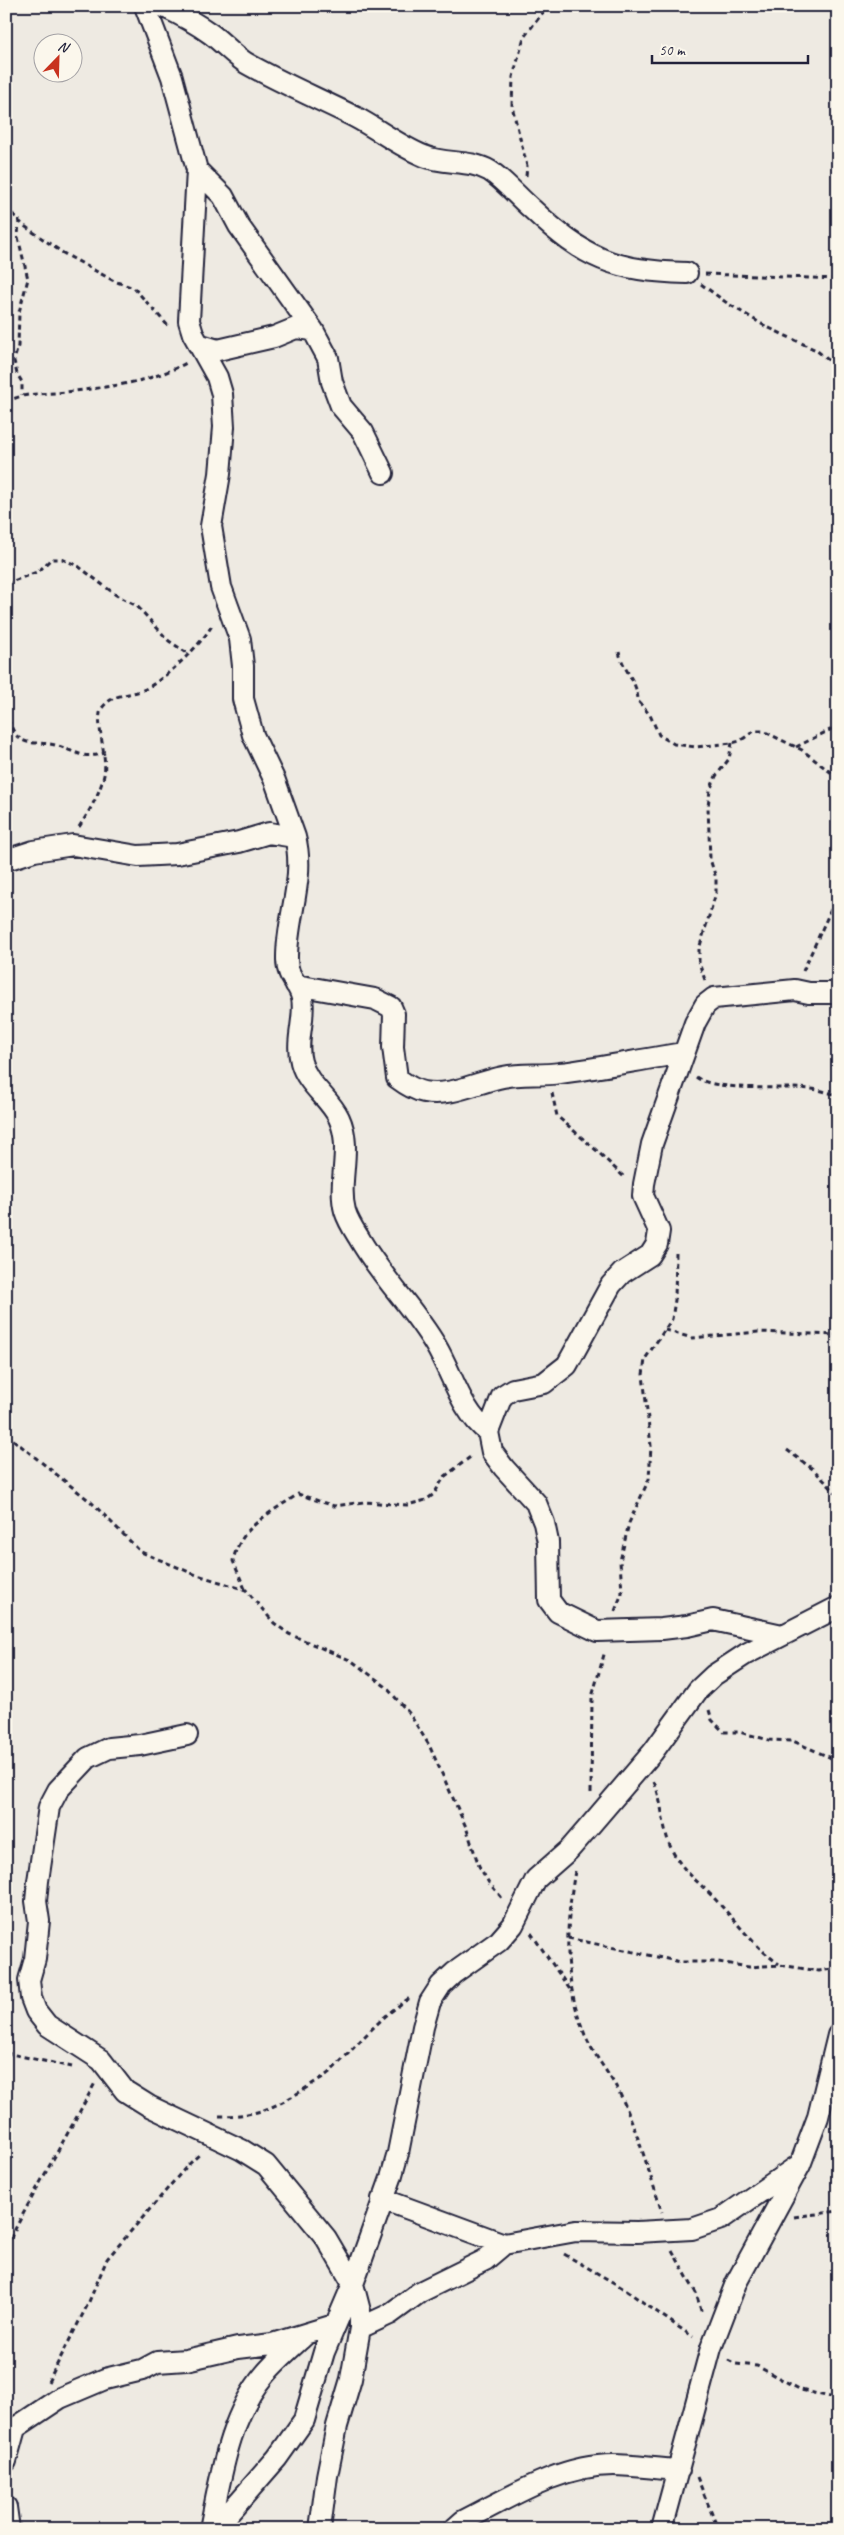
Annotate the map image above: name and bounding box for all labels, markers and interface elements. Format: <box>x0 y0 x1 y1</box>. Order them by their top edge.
north arrow <box>32 32 82 82</box>
scale bar <box>652 32 808 64</box>
text: N <box>56 37 72 57</box>
text: 50 m <box>659 41 686 60</box>

